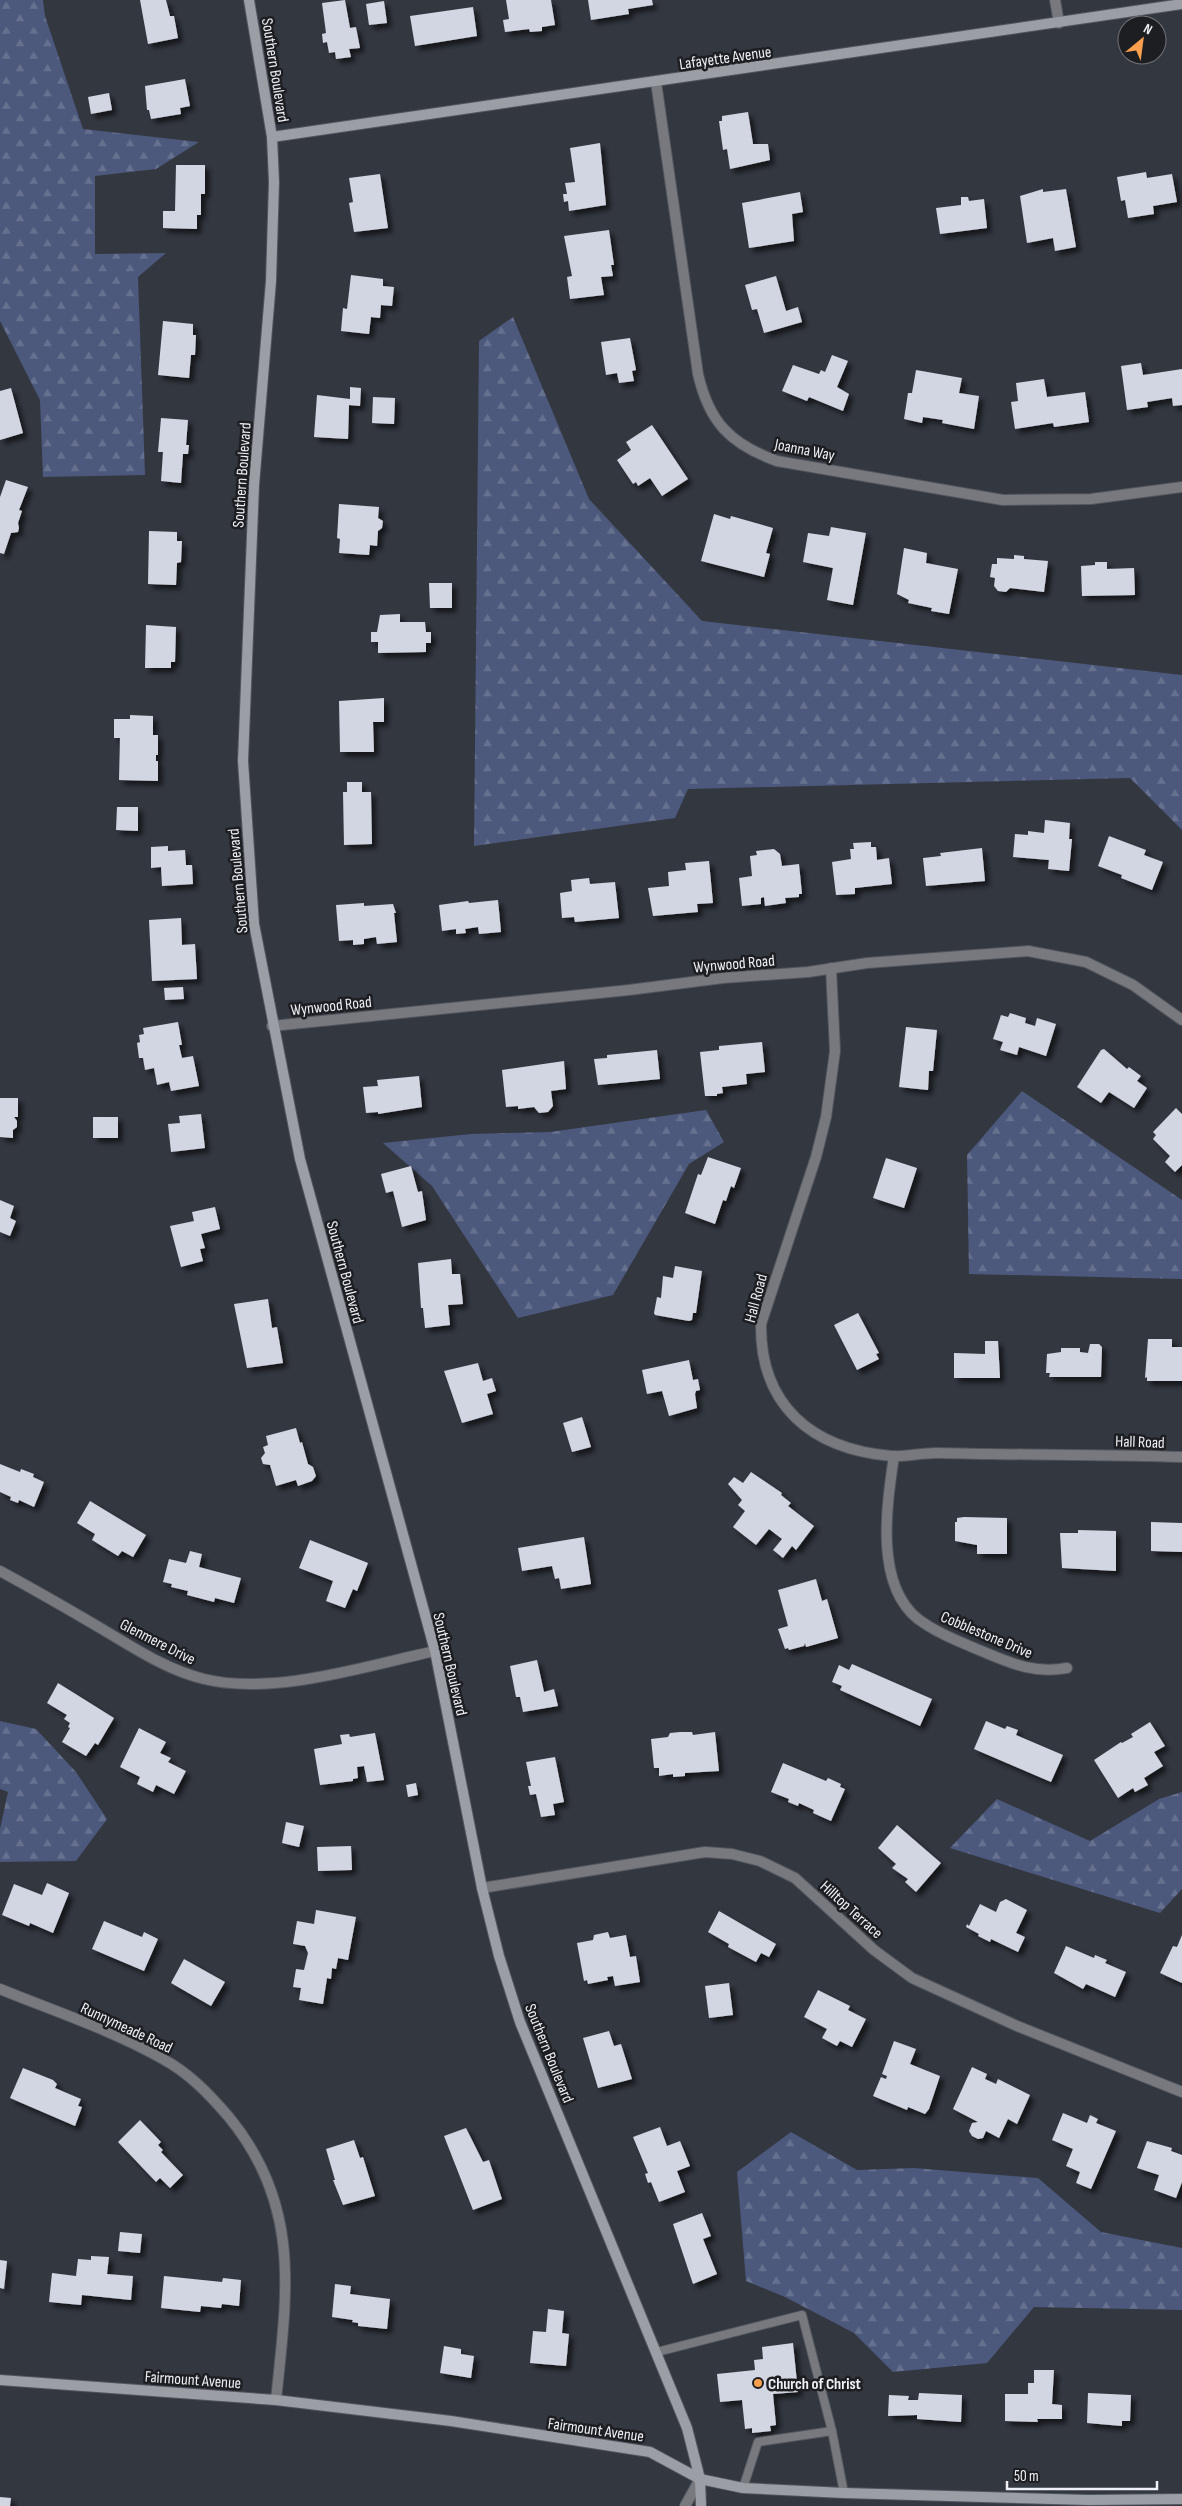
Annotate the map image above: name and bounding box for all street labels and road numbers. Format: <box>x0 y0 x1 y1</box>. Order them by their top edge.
street label: Southern Boulevard <box>257 17 292 124</box>
street label: Lafayette Avenue <box>678 43 772 74</box>
street label: Southern Boulevard <box>229 422 256 528</box>
street label: Joanna Way <box>772 435 836 466</box>
street label: Southern Boulevard <box>224 828 253 934</box>
street label: Wynwood Road <box>693 951 776 978</box>
street label: Wynwood Road <box>290 993 373 1020</box>
street label: Southern Boulevard <box>322 1219 367 1326</box>
street label: Hall Road <box>741 1272 772 1325</box>
street label: Hall Road <box>1115 1432 1165 1453</box>
street label: Cobblestone Drive <box>938 1608 1035 1663</box>
street label: Southern Boulevard <box>428 1611 471 1718</box>
street label: Glenmere Drive <box>116 1615 198 1669</box>
street label: Hilltop Terrace <box>816 1877 886 1943</box>
street label: Runnymeade Road <box>77 1999 175 2058</box>
street label: Southern Boulevard <box>520 2001 577 2106</box>
street label: Fairmount Avenue <box>144 2368 242 2393</box>
street label: Fairmount Avenue <box>547 2414 645 2447</box>

